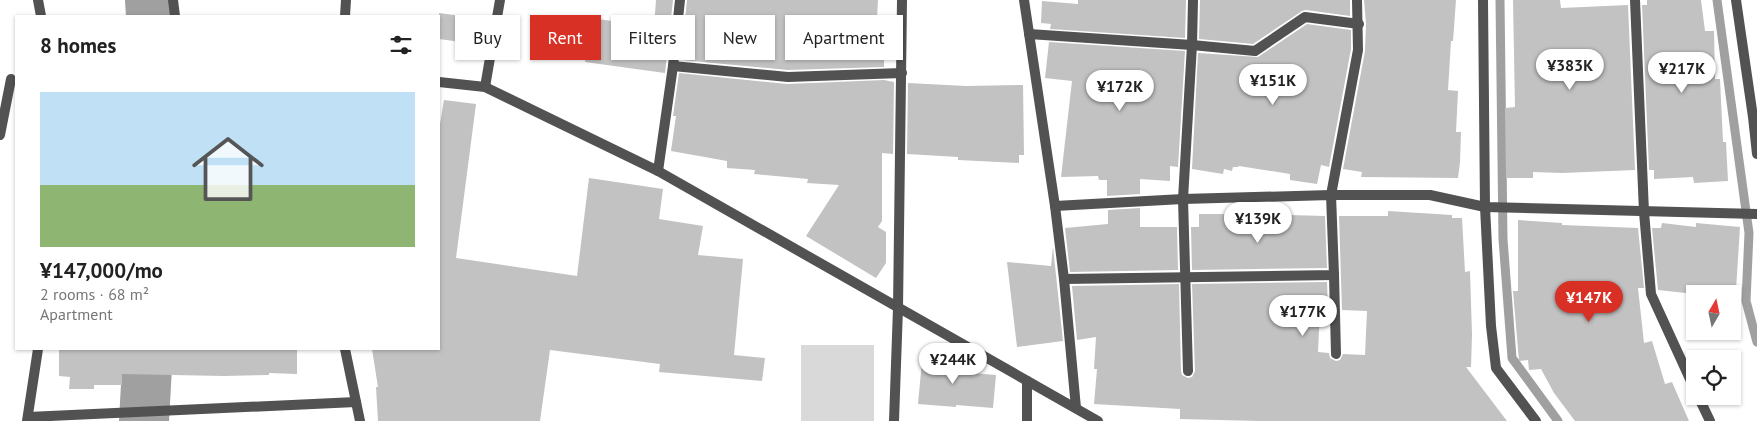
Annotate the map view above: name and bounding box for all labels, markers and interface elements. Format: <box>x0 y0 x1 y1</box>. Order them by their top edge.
chip: Buy <box>455 15 520 60</box>
chip: Rent <box>530 15 601 60</box>
chip: Filters <box>611 15 695 60</box>
chip: New <box>705 15 775 60</box>
chip: Apartment <box>785 15 903 60</box>
icon: filters <box>387 31 415 59</box>
text: 8 homes <box>40 32 116 59</box>
pin: ¥383K <box>1535 48 1605 91</box>
pin: ¥217K <box>1647 52 1717 94</box>
text: ¥383K <box>1547 55 1593 75</box>
text: ¥217K <box>1659 58 1705 78</box>
pin: ¥151K <box>1238 64 1308 106</box>
pin: ¥172K <box>1085 70 1155 112</box>
text: ¥151K <box>1250 70 1296 90</box>
text: ¥172K <box>1097 76 1143 96</box>
icon: home <box>183 124 273 214</box>
pin: ¥139K <box>1223 202 1293 244</box>
text: ¥139K <box>1235 208 1281 228</box>
text: ¥147,000/mo <box>40 257 163 284</box>
pin: ¥147K <box>1554 280 1624 323</box>
text: 2 rooms · 68 m² <box>40 284 149 304</box>
north arrow <box>1686 285 1741 340</box>
map controls <box>1686 285 1741 405</box>
text: ¥147K <box>1566 287 1612 307</box>
pin: ¥177K <box>1268 294 1338 337</box>
text: ¥177K <box>1280 301 1326 321</box>
text: Apartment <box>40 304 113 324</box>
pin: ¥244K <box>918 342 988 385</box>
text: ¥244K <box>930 349 976 369</box>
button: locate <box>1686 350 1741 405</box>

